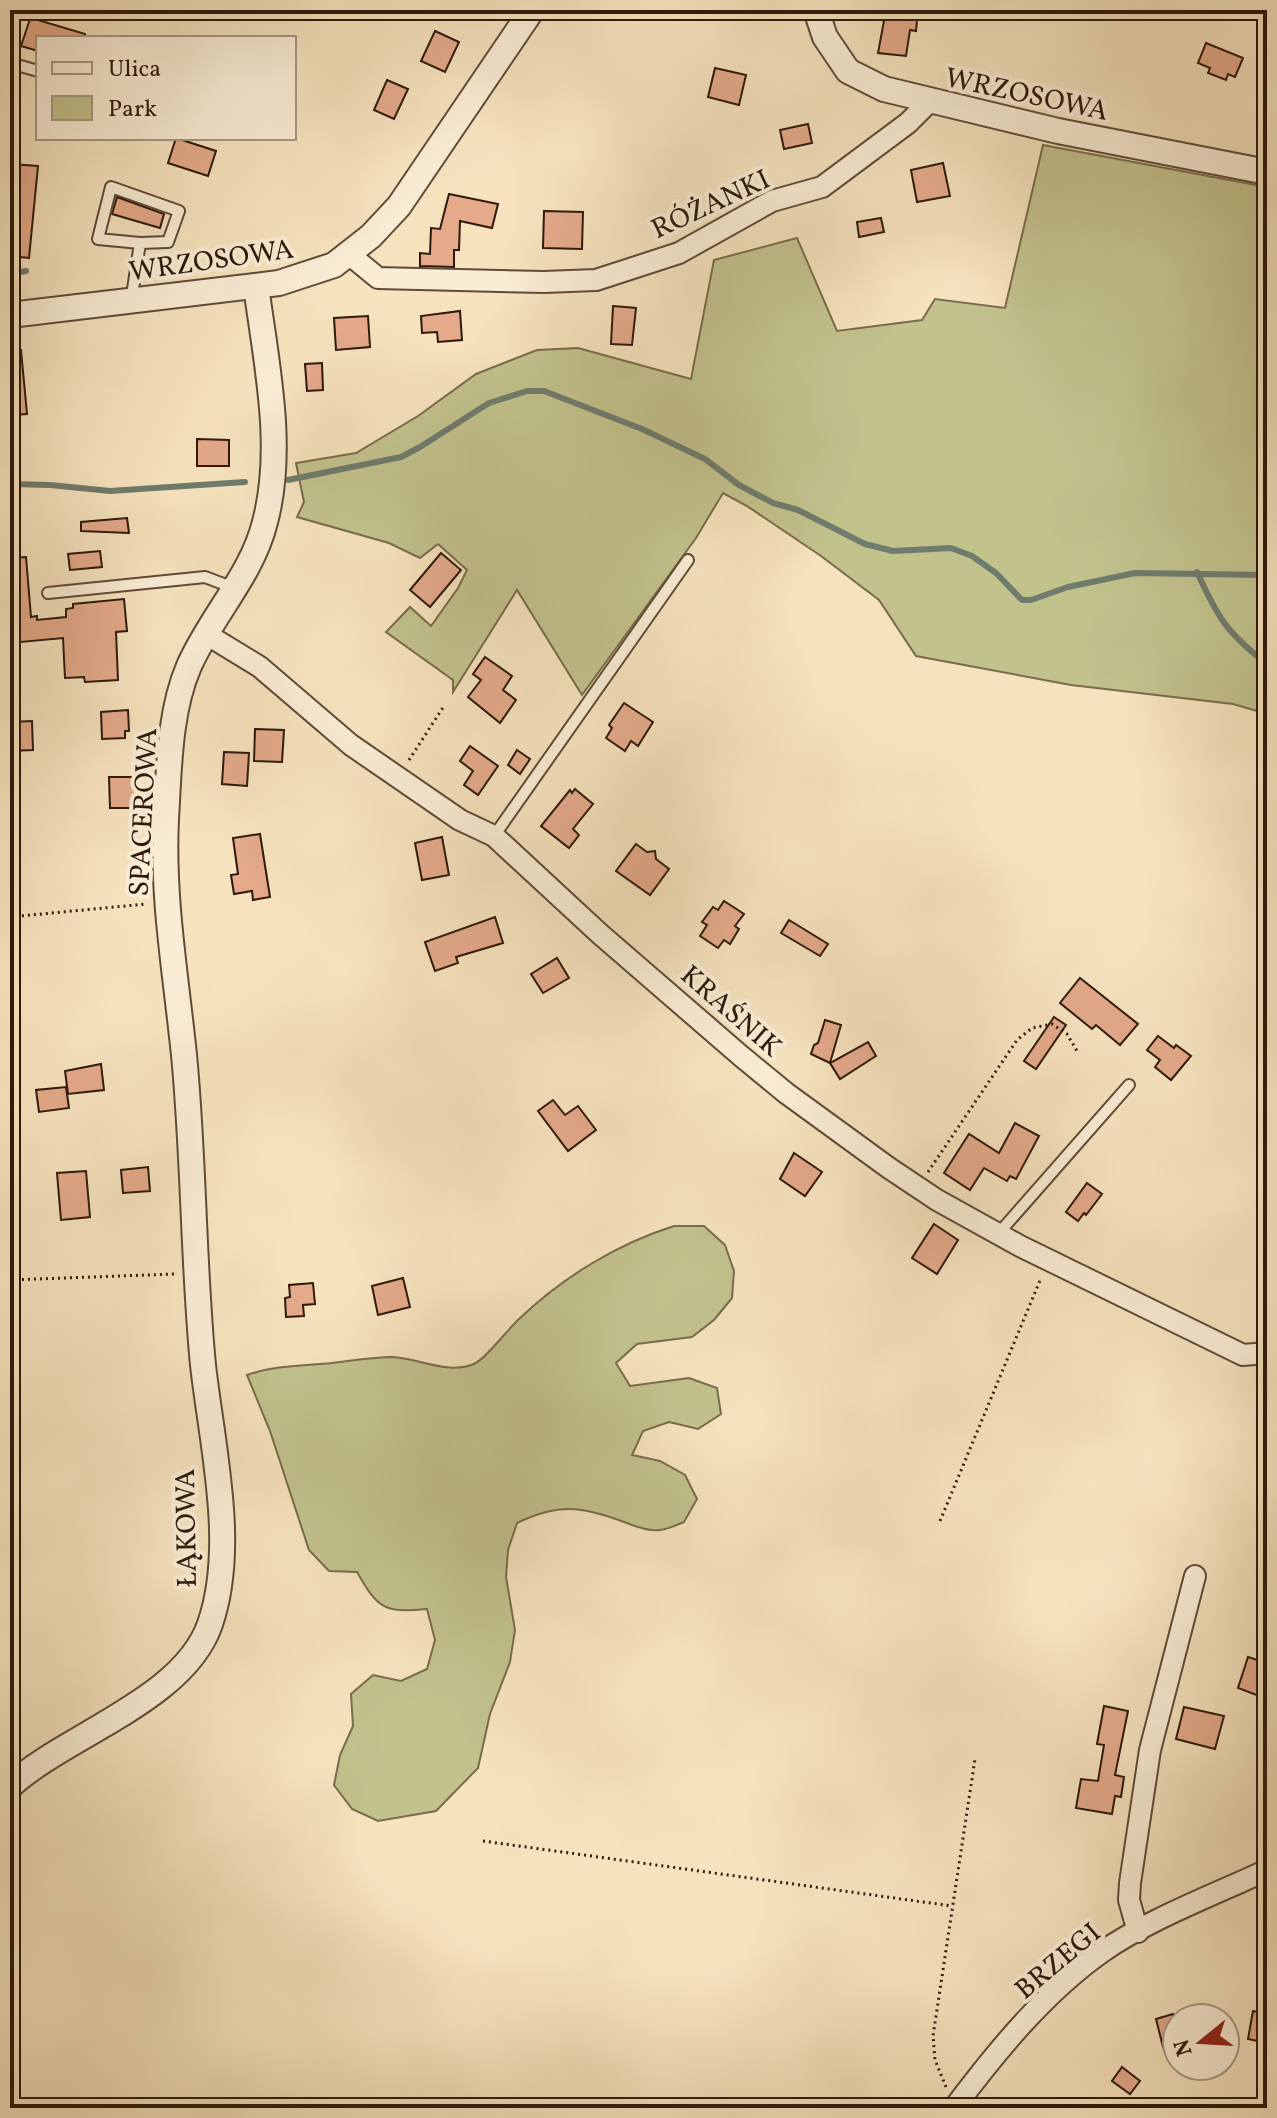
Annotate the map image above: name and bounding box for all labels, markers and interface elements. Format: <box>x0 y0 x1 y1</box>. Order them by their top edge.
legend <box>36 36 296 140</box>
text: Ulica <box>108 53 161 87</box>
street label: WRZOSOWA <box>941 59 1112 132</box>
text: Park <box>108 93 157 127</box>
street label: RÓŻANKI <box>645 161 777 250</box>
street label: WRZOSOWA <box>126 231 296 292</box>
street label: SPACEROWA <box>121 727 168 897</box>
street label: KRAŚNIK <box>671 957 790 1067</box>
street label: ŁĄKOWA <box>167 1468 208 1588</box>
street label: BRZEGI <box>1007 1914 1110 2009</box>
north arrow <box>1161 2002 1241 2082</box>
text: N <box>1167 2035 1202 2060</box>

